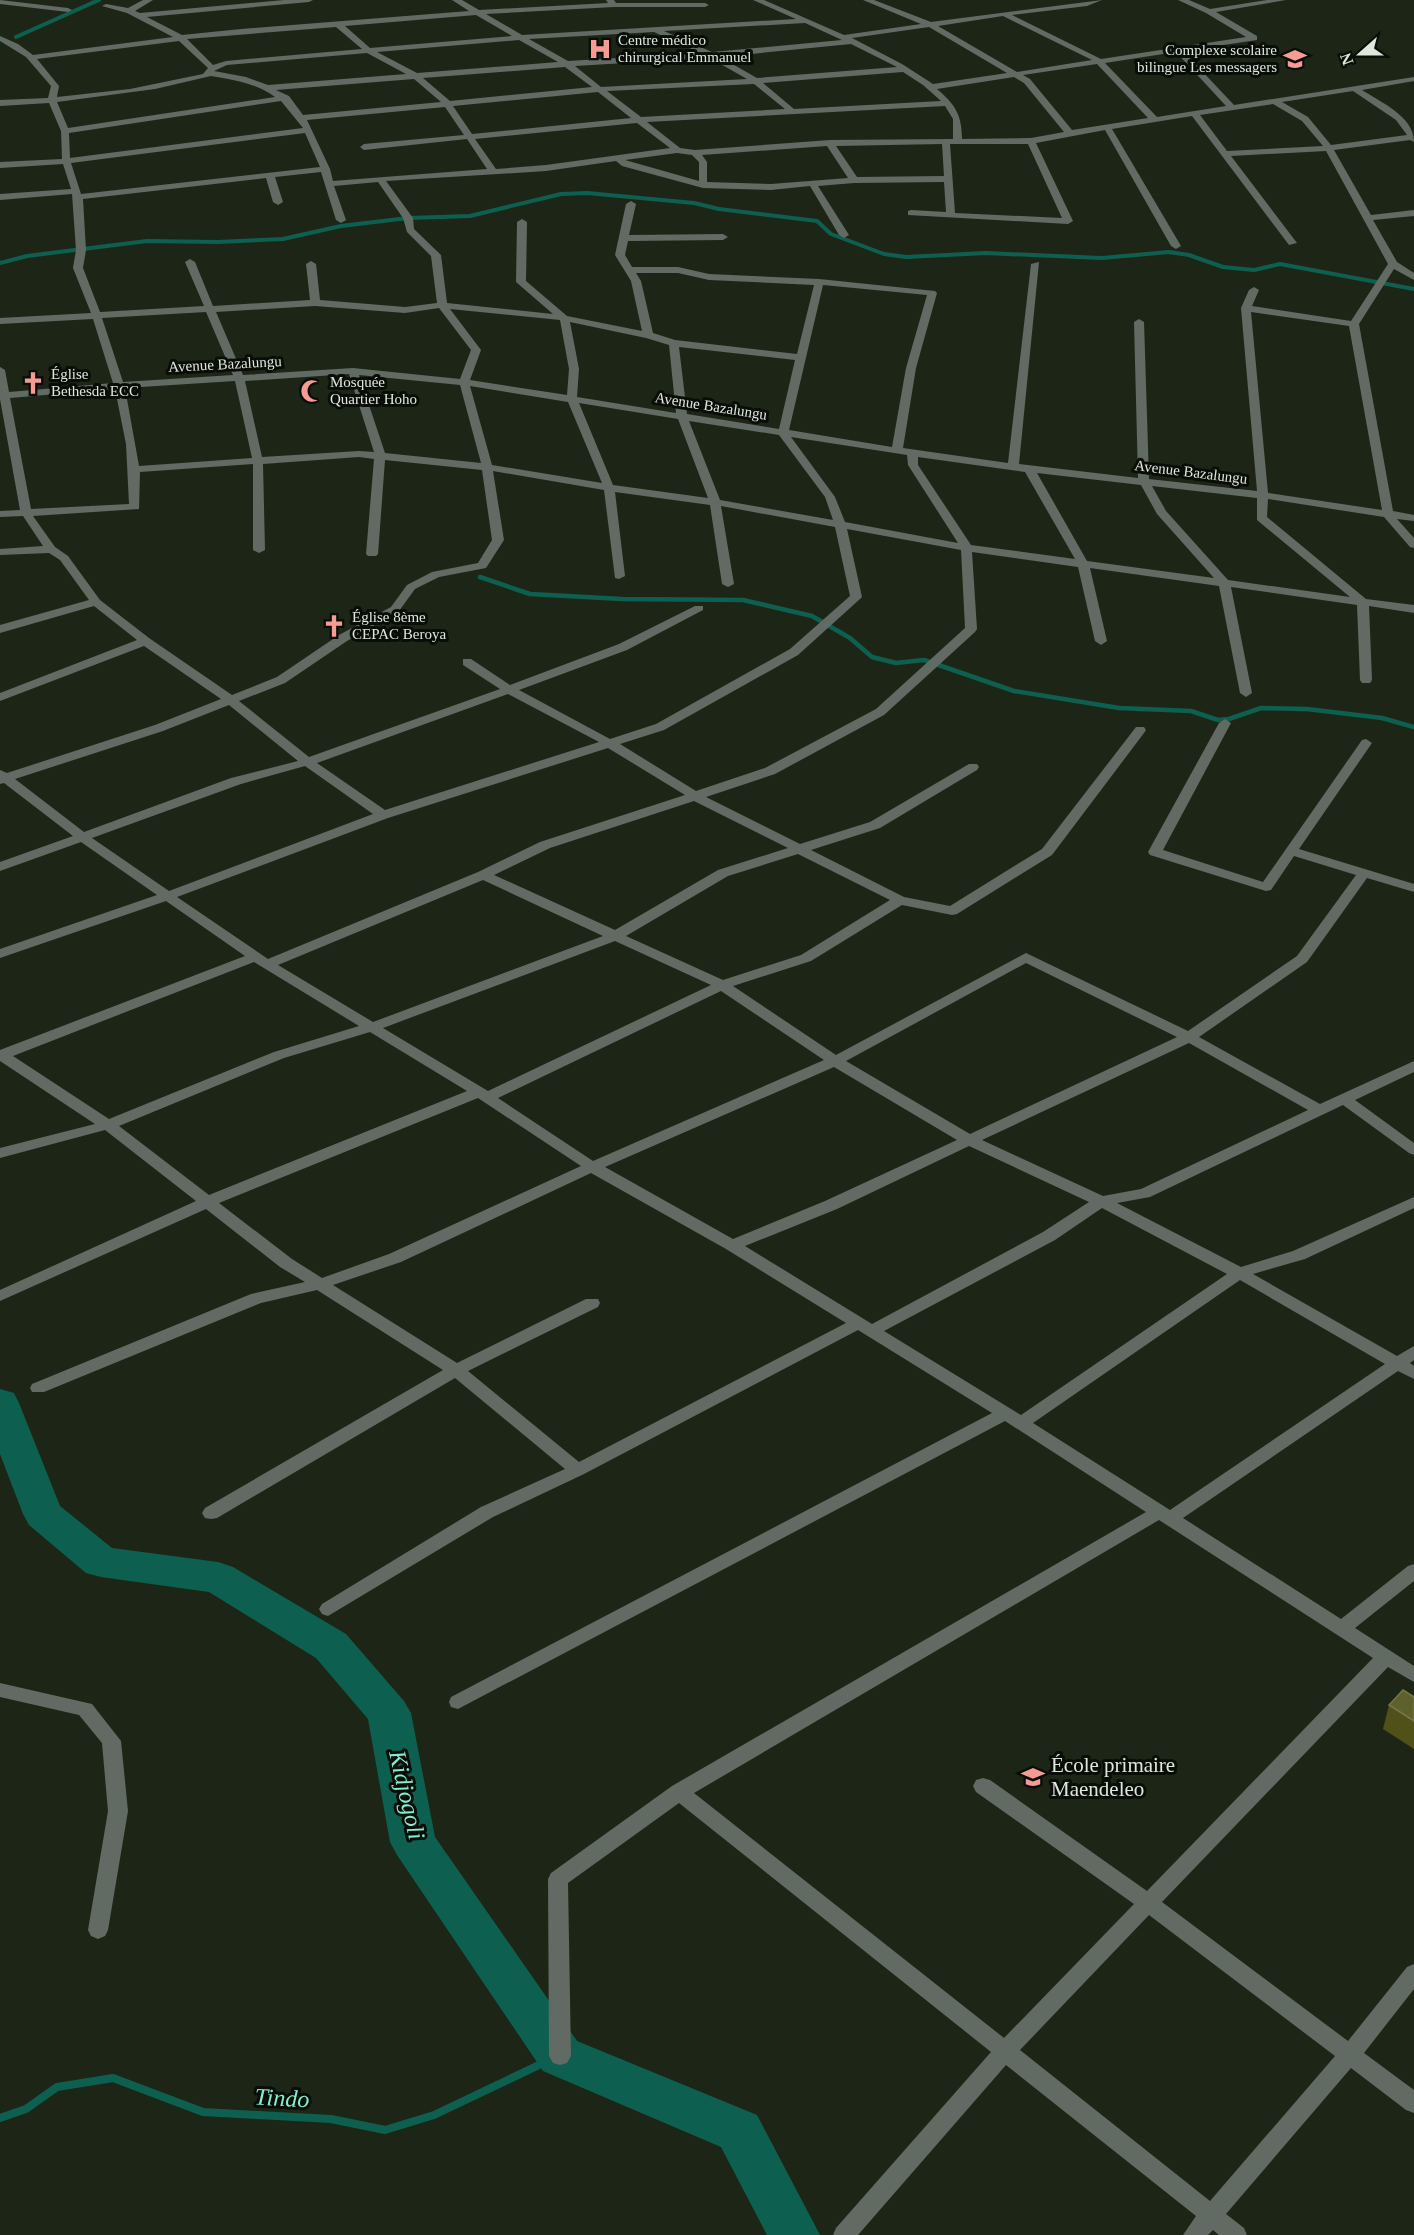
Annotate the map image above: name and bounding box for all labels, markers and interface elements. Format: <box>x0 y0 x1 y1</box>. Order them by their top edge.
north arrow <box>1330 24 1390 84</box>
place label: Centre médico chirurgical Emmanuel <box>618 32 751 65</box>
hospital icon: Centre médico chirurgical Emmanuel <box>587 36 613 62</box>
place label: Complexe scolaire bilingue Les messagers <box>1137 42 1277 75</box>
school or university icon: Complexe scolaire bilingue Les messagers <box>1282 46 1308 72</box>
text: N <box>1336 50 1356 68</box>
street label: Avenue Bazalungu <box>168 353 283 375</box>
place label: Église Bethesda ECC <box>51 366 139 399</box>
church icon: Église Bethesda ECC <box>20 370 46 396</box>
place label: Mosquée Quartier Hoho <box>330 374 417 407</box>
mosque icon: Mosquée Quartier Hoho <box>299 378 325 404</box>
street label: Avenue Bazalungu <box>654 389 769 423</box>
street label: Avenue Bazalungu <box>1134 457 1249 487</box>
place label: Église 8ème CEPAC Beroya <box>352 609 446 642</box>
church icon: Église 8ème CEPAC Beroya <box>321 613 347 639</box>
water label: Kidjogoli <box>384 1747 430 1842</box>
place label: École primaire Maendeleo <box>1051 1753 1175 1801</box>
school or university icon: École primaire Maendeleo <box>1020 1764 1046 1790</box>
water label: Tindo <box>254 2084 310 2112</box>

